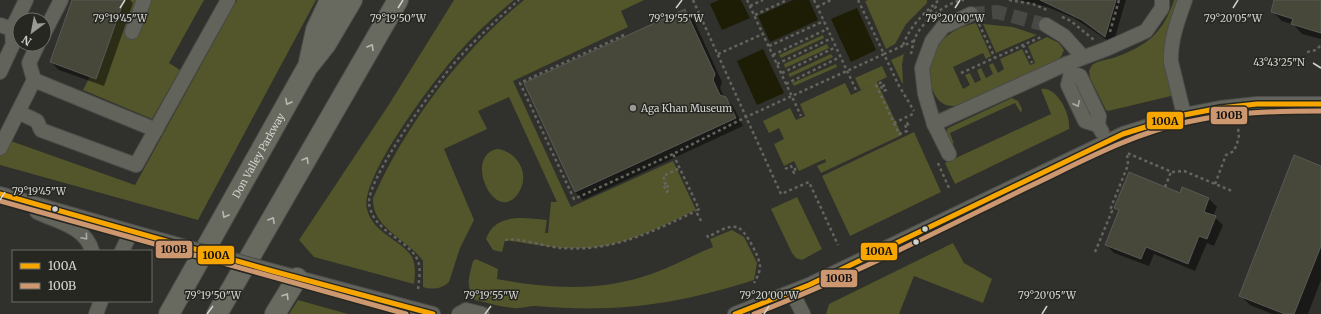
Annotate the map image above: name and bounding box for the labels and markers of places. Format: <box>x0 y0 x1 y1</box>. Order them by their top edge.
place label: Aga Khan Museum <box>640 102 732 115</box>
marker: Aga Khan Museum <box>628 103 638 113</box>
unlabelled marker <box>50 204 60 214</box>
unlabelled marker <box>920 224 930 234</box>
unlabelled marker <box>911 237 921 247</box>

